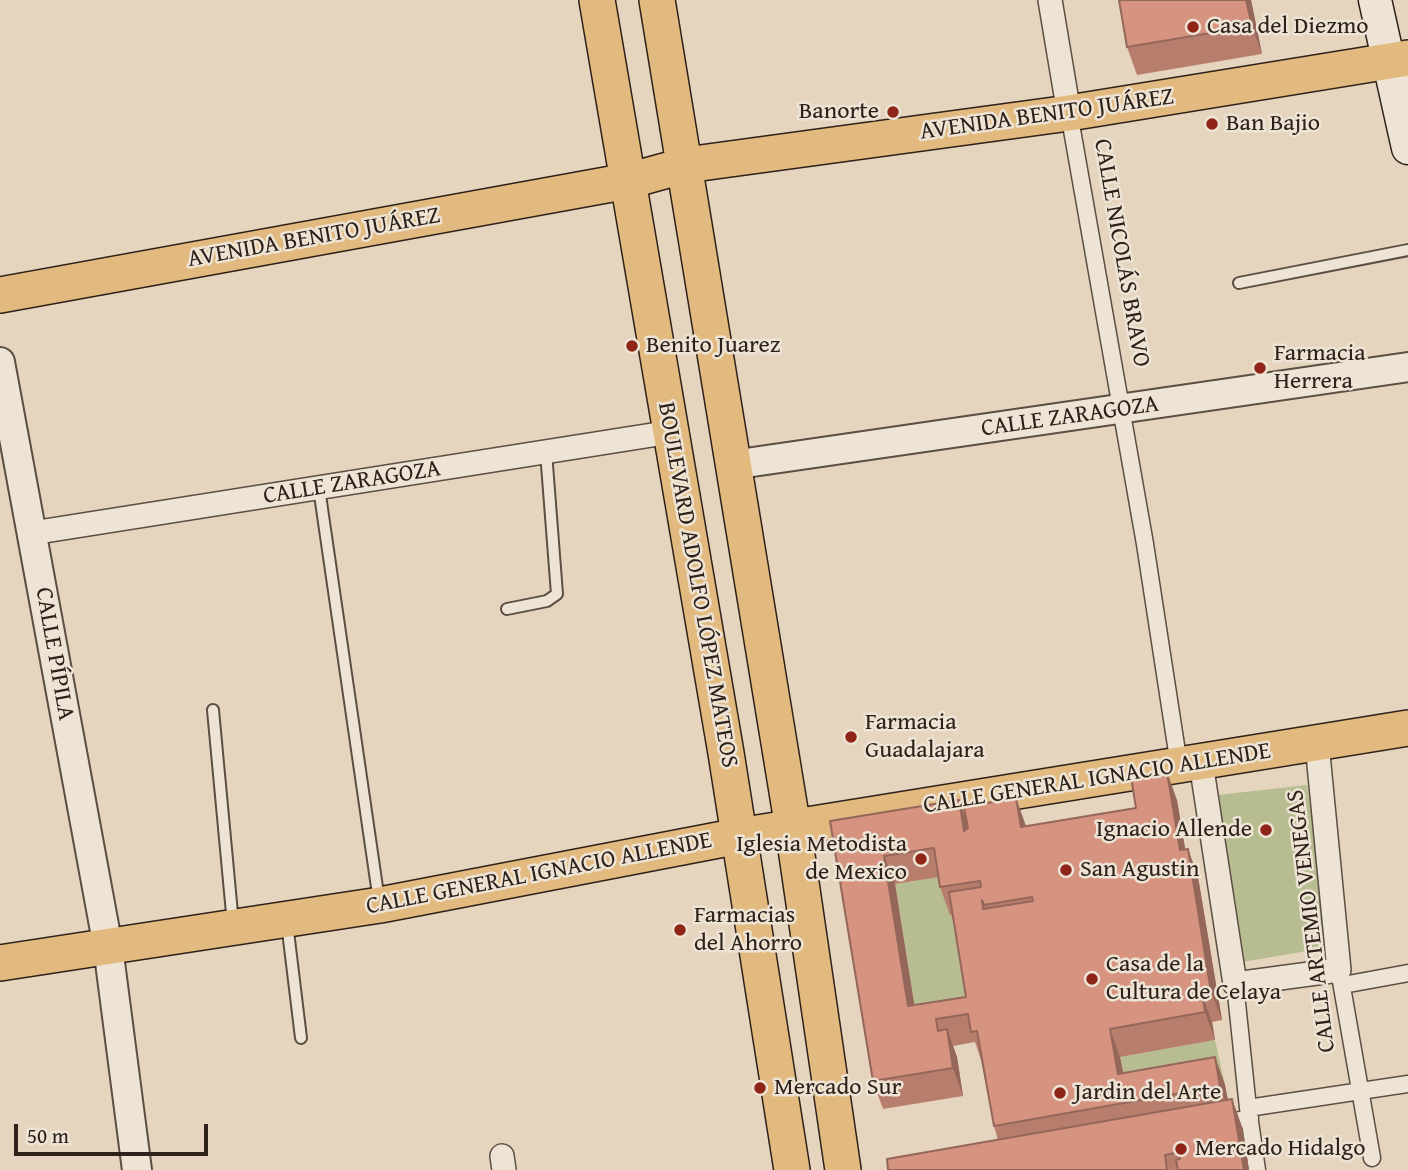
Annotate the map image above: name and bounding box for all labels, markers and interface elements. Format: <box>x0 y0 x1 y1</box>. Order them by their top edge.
place label: Casa del Diezmo <box>1207 13 1369 41</box>
marker: Casa del Diezmo <box>1185 19 1201 35</box>
street label: AVENIDA BENITO JUÁREZ <box>918 83 1176 147</box>
place label: Banorte <box>799 98 879 126</box>
marker: Banorte <box>885 104 901 120</box>
place label: Ban Bajio <box>1226 110 1320 138</box>
marker: Ban Bajio <box>1204 116 1220 132</box>
street label: CALLE NICOLÁS BRAVO <box>1087 137 1155 369</box>
street label: AVENIDA BENITO JUÁREZ <box>185 202 443 274</box>
place label: Benito Juarez <box>646 332 780 360</box>
marker: Benito Juarez <box>624 338 640 354</box>
place label: Farmacia Herrera <box>1274 340 1366 396</box>
marker: Farmacia Herrera <box>1252 360 1268 376</box>
street label: CALLE ZARAGOZA <box>979 390 1161 444</box>
street label: BOULEVARD ADOLFO LÓPEZ MATEOS <box>651 400 743 770</box>
street label: CALLE ZARAGOZA <box>261 455 443 511</box>
street label: CALLE PÍPILA <box>28 585 80 723</box>
place label: Farmacia Guadalajara <box>865 709 984 765</box>
marker: Farmacia Guadalajara <box>843 729 859 745</box>
street label: CALLE GENERAL IGNACIO ALLENDE <box>921 737 1273 821</box>
street label: CALLE ARTEMIO VENEGAS <box>1282 788 1342 1054</box>
place label: Ignacio Allende <box>1096 816 1252 844</box>
marker: Ignacio Allende <box>1258 822 1274 838</box>
street label: CALLE GENERAL IGNACIO ALLENDE <box>364 826 714 922</box>
place label: Iglesia Metodista de Mexico <box>736 831 907 887</box>
marker: Iglesia Metodista de Mexico <box>913 851 929 867</box>
place label: San Agustin <box>1080 856 1200 884</box>
marker: San Agustin <box>1058 862 1074 878</box>
place label: Farmacias del Ahorro <box>694 902 802 958</box>
marker: Farmacias del Ahorro <box>672 922 688 938</box>
place label: Casa de la Cultura de Celaya <box>1106 951 1281 1007</box>
marker: Casa de la Cultura de Celaya <box>1084 971 1100 987</box>
place label: Mercado Sur <box>774 1074 901 1102</box>
place label: Jardin del Arte <box>1074 1079 1221 1107</box>
marker: Mercado Sur <box>752 1080 768 1096</box>
marker: Jardin del Arte <box>1052 1085 1068 1101</box>
scale bar <box>18 1110 212 1154</box>
text: 50 m <box>27 1120 69 1151</box>
place label: Mercado Hidalgo <box>1195 1135 1366 1163</box>
marker: Mercado Hidalgo <box>1173 1141 1189 1157</box>

